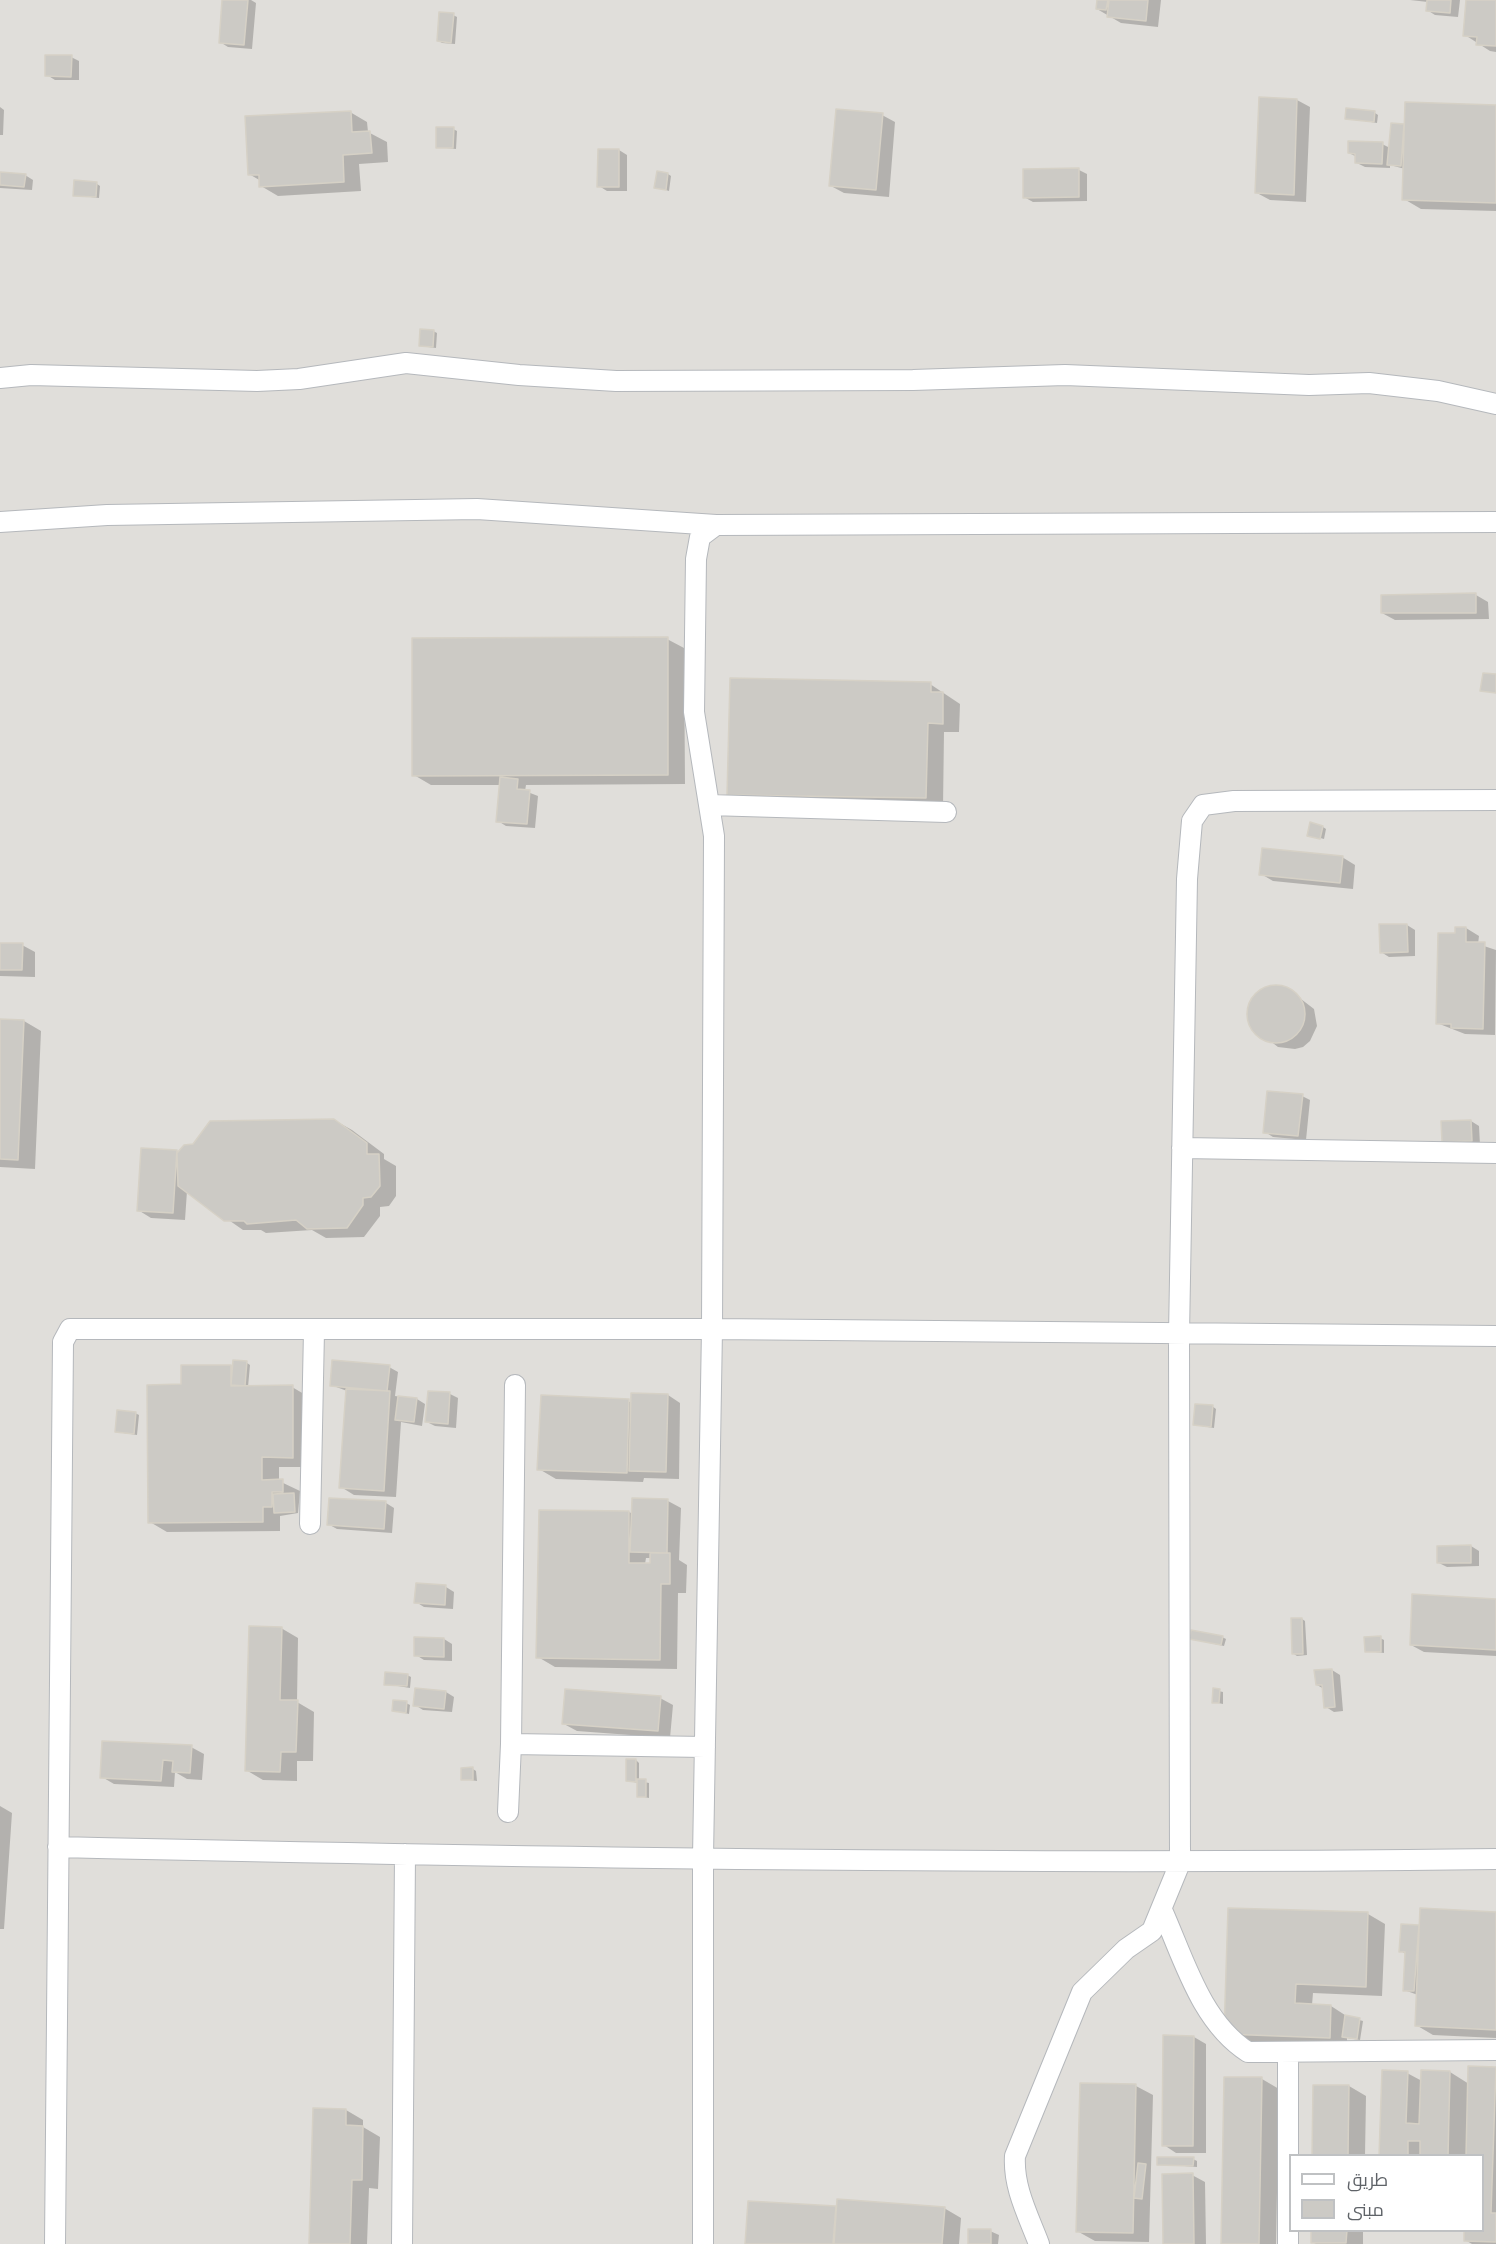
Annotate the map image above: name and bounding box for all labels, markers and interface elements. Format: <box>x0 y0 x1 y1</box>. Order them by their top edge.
legend <box>1289 2154 1484 2232</box>
text: طريق <box>1347 2169 1388 2190</box>
text: مبنى <box>1347 2199 1384 2220</box>

